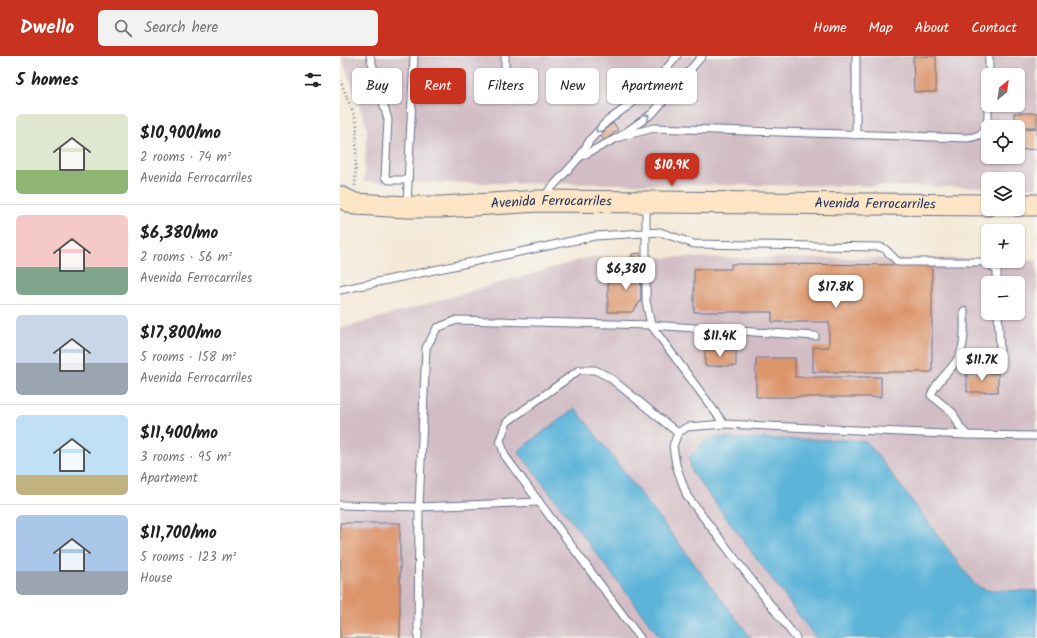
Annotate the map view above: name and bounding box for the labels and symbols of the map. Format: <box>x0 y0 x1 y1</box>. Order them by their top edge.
north arrow <box>981 68 1025 112</box>
one-way arrow <box>643 114 650 122</box>
one-way arrow <box>596 126 603 133</box>
pin: $10.9K <box>639 153 705 187</box>
street label: Avenida Ferrocarriles <box>490 190 612 215</box>
street label: Avenida Ferrocarriles <box>814 192 936 216</box>
pin: $6,380 <box>593 257 659 291</box>
pin: $17.8K <box>803 275 869 309</box>
pin: $11.4K <box>687 324 753 358</box>
pin: $11.7K <box>949 348 1015 382</box>

